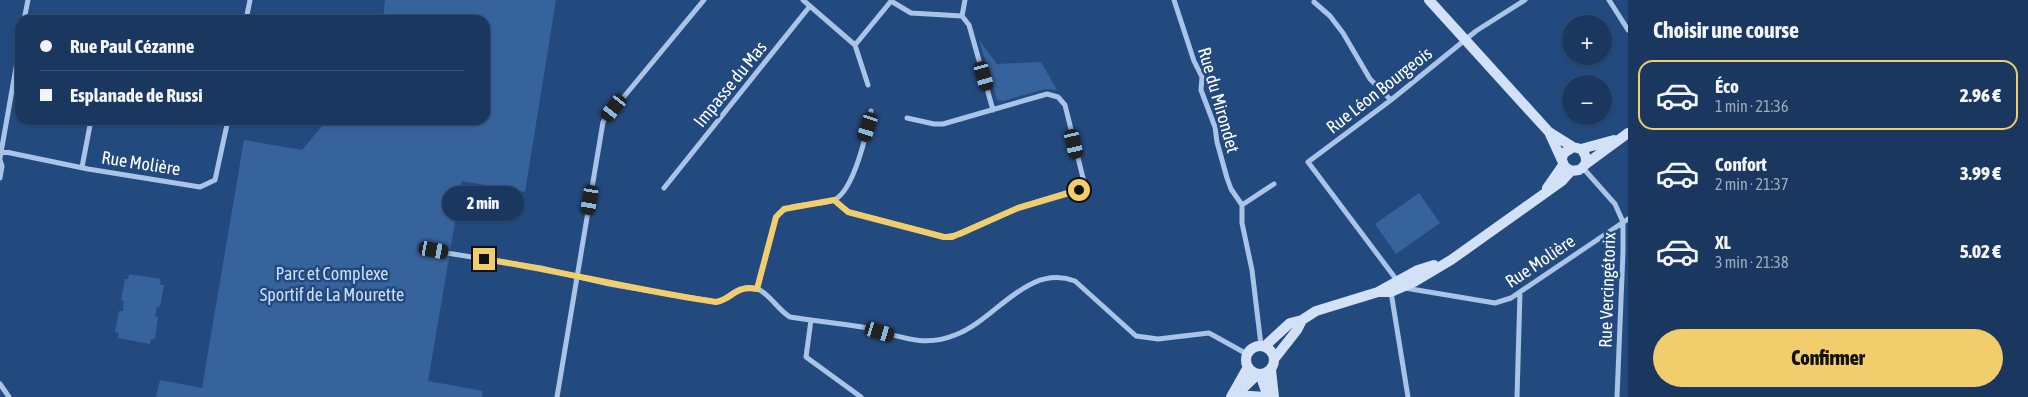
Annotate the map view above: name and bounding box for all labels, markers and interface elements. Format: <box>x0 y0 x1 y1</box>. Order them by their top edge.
map controls <box>1562 15 1612 125</box>
button: + <box>1562 15 1612 65</box>
text: Choisir une course <box>1653 17 1799 43</box>
text: Rue Paul Cézanne <box>70 35 194 57</box>
street label: Impasse du Mas <box>689 37 771 131</box>
street label: Rue Léon Bourgeois <box>1322 42 1436 138</box>
street label: Rue du Mirondet <box>1194 45 1244 155</box>
car <box>972 60 995 92</box>
icon: car <box>1655 73 1700 118</box>
button: − <box>1562 75 1612 125</box>
text: Éco <box>1715 75 1739 97</box>
text: Esplanade de Russi <box>70 84 203 106</box>
text: 2.96 € <box>1960 84 2001 106</box>
car <box>598 92 629 124</box>
text: 1 min · 21:36 <box>1715 97 1788 115</box>
car <box>856 110 879 144</box>
car <box>1063 128 1084 160</box>
street label: Rue Molière <box>100 146 182 180</box>
icon: car <box>1655 151 1700 196</box>
text: Confort <box>1715 153 1767 175</box>
text: 3.99 € <box>1960 162 2001 184</box>
text: 2 min · 21:37 <box>1715 175 1788 193</box>
route start <box>1068 179 1090 201</box>
car <box>580 184 599 216</box>
callout: 2 min <box>443 186 525 222</box>
text: 2 min <box>467 194 499 212</box>
icon: car <box>1655 229 1700 274</box>
street label: Rue Molière <box>1501 230 1579 292</box>
text: XL <box>1715 231 1731 253</box>
street label: Rue Vercingétorix <box>1594 232 1620 348</box>
car <box>417 240 450 260</box>
text: 5.02 € <box>1960 240 2001 262</box>
route end <box>473 248 495 270</box>
text: 3 min · 21:38 <box>1715 253 1788 271</box>
park label: Parc et Complexe Sportif de La Mourette <box>260 263 404 305</box>
car <box>863 320 896 344</box>
button: Confirmer <box>1653 329 2003 387</box>

